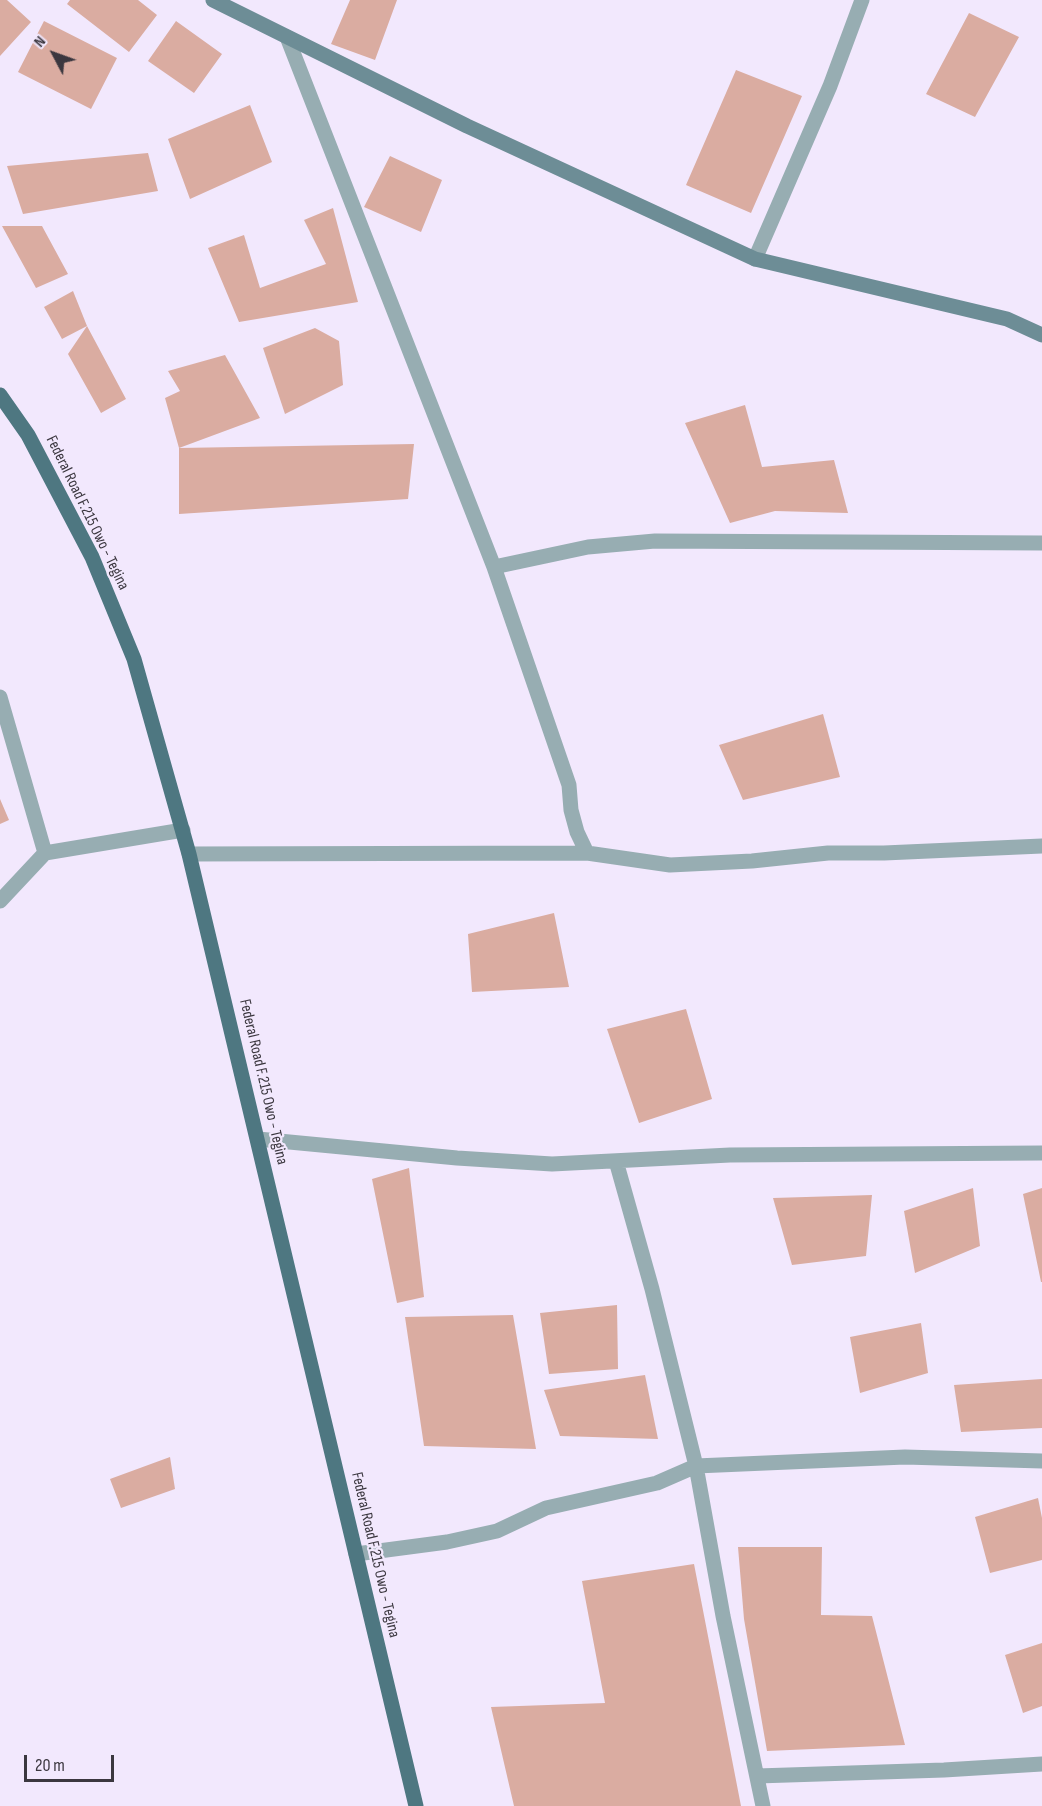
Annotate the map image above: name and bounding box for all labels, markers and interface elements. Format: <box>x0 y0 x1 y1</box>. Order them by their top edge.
north arrow <box>24 24 84 84</box>
text: N <box>30 32 50 51</box>
street label: Federal Road F.215 Owo - Tegina <box>41 433 133 593</box>
street label: Federal Road F.215 Owo - Tegina <box>235 998 291 1166</box>
street label: Federal Road F.215 Owo - Tegina <box>347 1471 403 1639</box>
scale bar <box>27 1743 117 1781</box>
text: 20 m <box>35 1755 65 1776</box>

